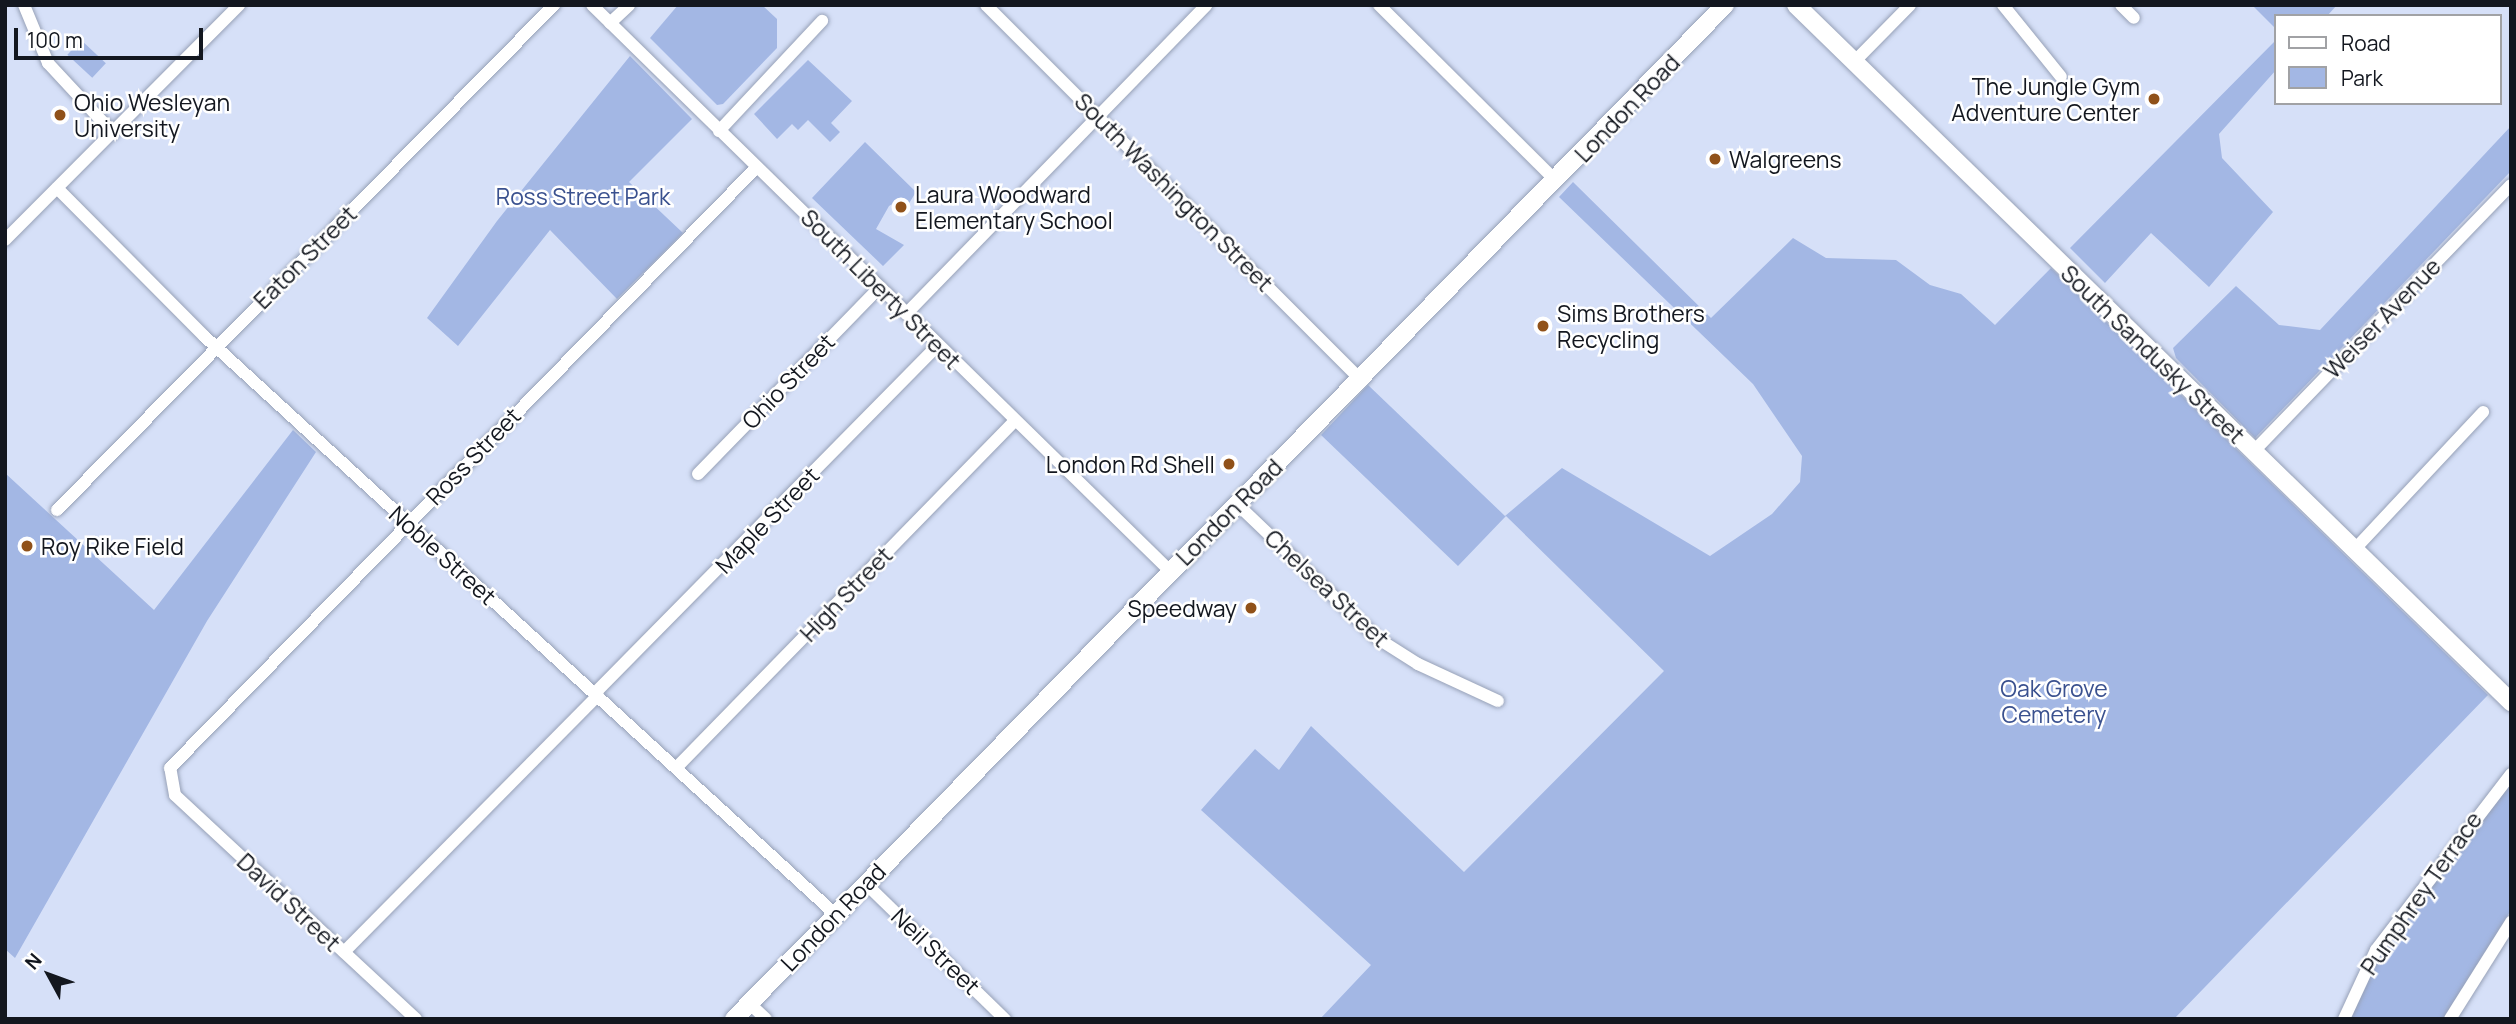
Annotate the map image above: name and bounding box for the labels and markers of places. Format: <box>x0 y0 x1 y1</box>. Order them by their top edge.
place label: The Jungle Gym Adventure Center <box>1951 72 2140 126</box>
place label: Ohio Wesleyan University <box>74 88 230 142</box>
marker: The Jungle Gym Adventure Center <box>2146 91 2162 107</box>
marker: Ohio Wesleyan University <box>52 107 68 123</box>
place label: Walgreens <box>1729 145 1842 173</box>
marker: Walgreens <box>1707 151 1723 167</box>
place label: Laura Woodward Elementary School <box>915 180 1113 234</box>
marker: Laura Woodward Elementary School <box>893 199 909 215</box>
place label: Sims Brothers Recycling <box>1557 299 1705 353</box>
marker: Sims Brothers Recycling <box>1535 318 1551 334</box>
place label: London Rd Shell <box>1046 450 1215 478</box>
marker: London Rd Shell <box>1221 456 1237 472</box>
place label: Roy Rike Field <box>41 532 184 560</box>
marker: Roy Rike Field <box>19 538 35 554</box>
place label: Speedway <box>1128 594 1237 622</box>
marker: Speedway <box>1243 600 1259 616</box>

